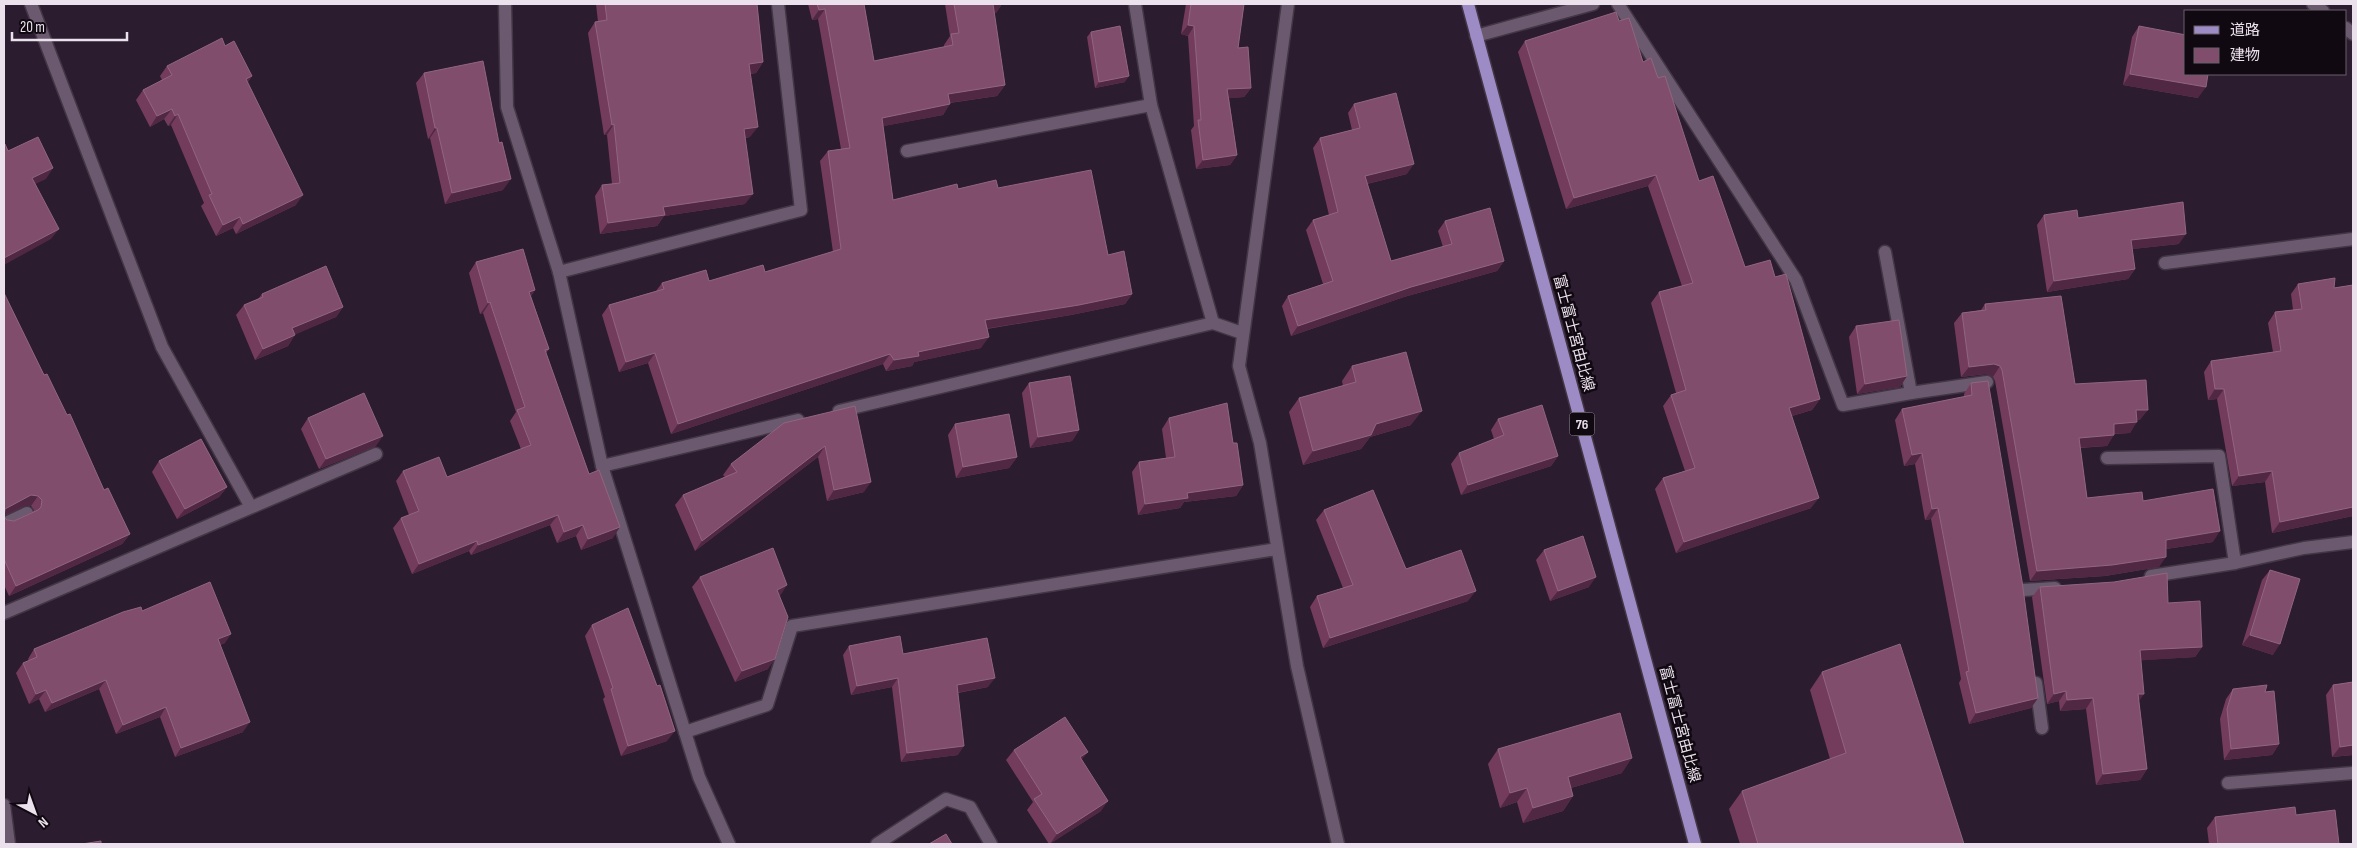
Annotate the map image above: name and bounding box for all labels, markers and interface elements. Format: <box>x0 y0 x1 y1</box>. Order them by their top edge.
scale bar <box>12 10 128 42</box>
legend <box>2184 10 2347 75</box>
text: 20 m <box>20 18 45 37</box>
text: 道路 <box>2230 21 2260 40</box>
text: 建物 <box>2230 46 2260 65</box>
street label: 富士富士宮由比線 <box>1549 273 1598 394</box>
road number: 76 <box>1570 412 1594 436</box>
street label: 富士富士宮由比線 <box>1655 664 1704 785</box>
north arrow <box>10 788 60 838</box>
text: N <box>35 814 52 831</box>

